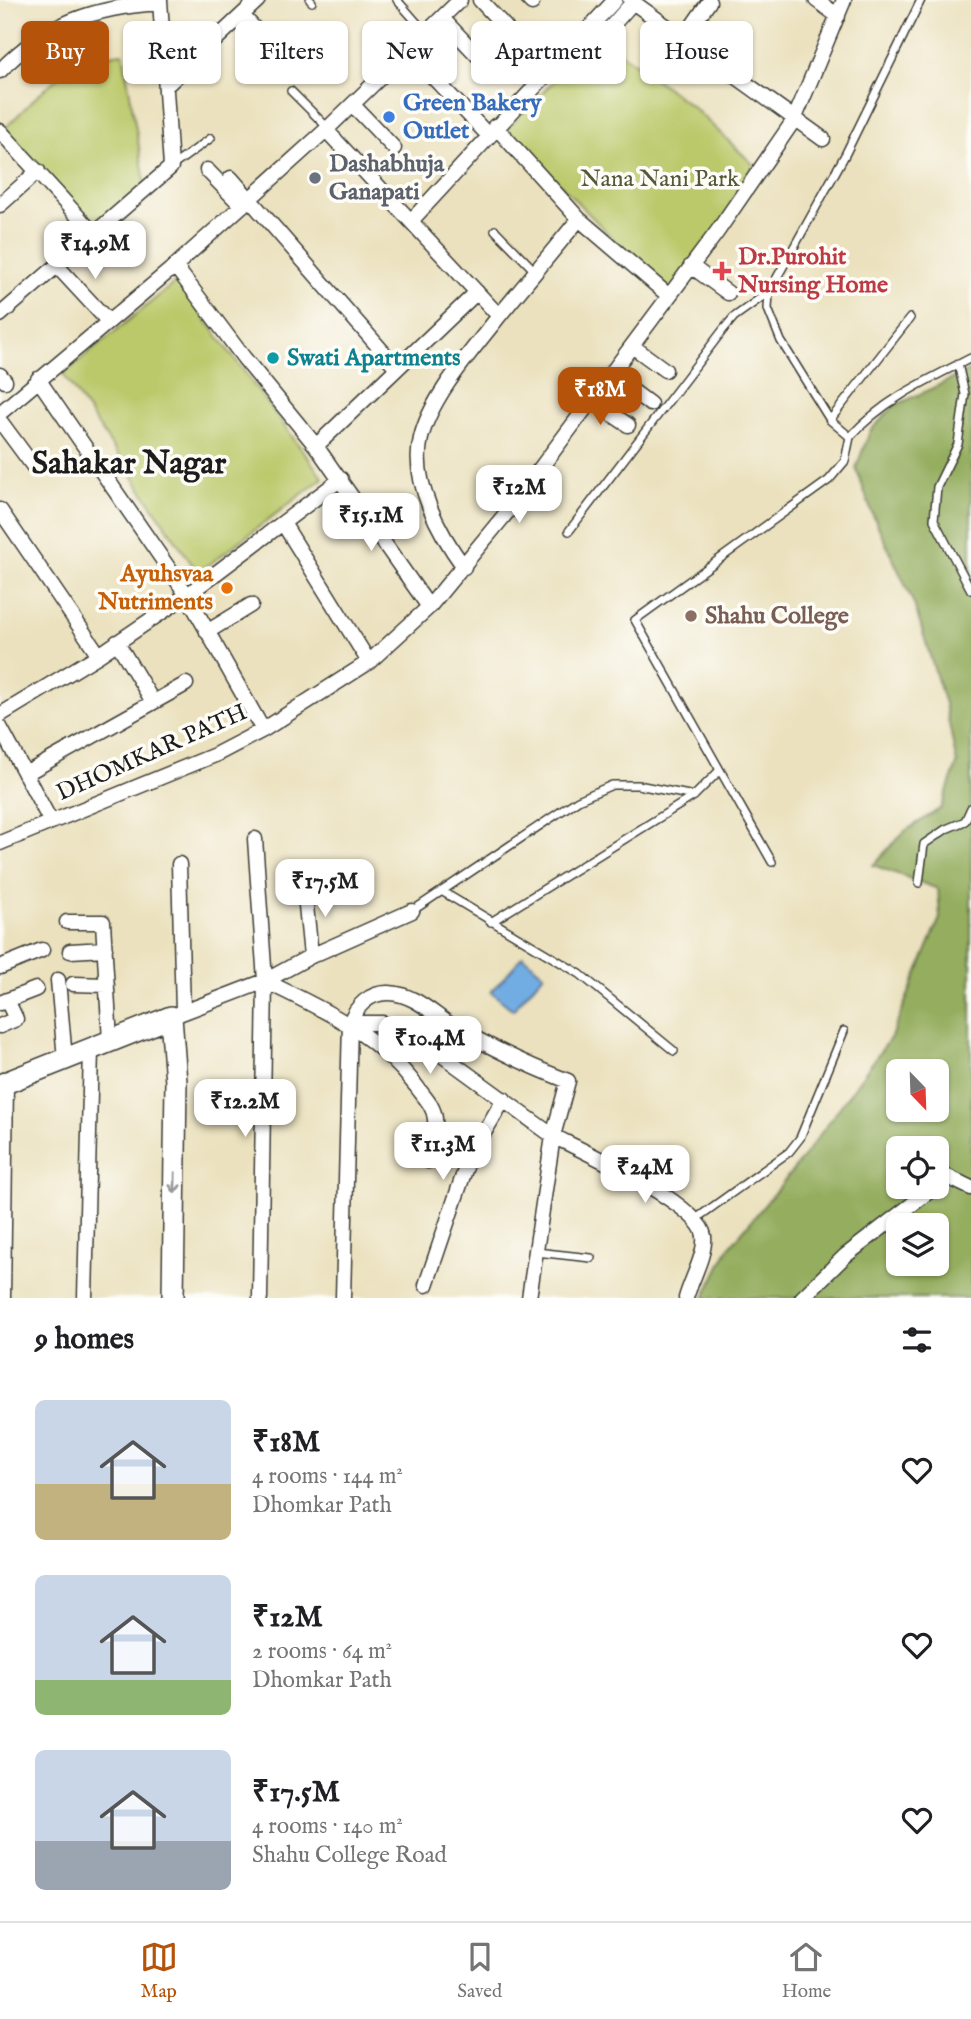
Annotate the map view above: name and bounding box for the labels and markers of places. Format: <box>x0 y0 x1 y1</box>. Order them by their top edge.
place label: Green Bakery Outlet <box>403 88 543 147</box>
marker: Green Bakery Outlet <box>381 109 397 125</box>
place label: Dashabhuja Ganapati <box>329 149 445 208</box>
marker: Dashabhuja Ganapati <box>307 170 323 186</box>
pin: ₹14.9M <box>38 222 152 281</box>
place label: Dr.Purohit Nursing Home <box>737 242 888 301</box>
marker: Dr.Purohit Nursing Home <box>712 261 732 281</box>
place label: Swati Apartments <box>287 343 461 374</box>
marker: Swati Apartments <box>265 350 281 366</box>
pin: ₹18M <box>559 368 641 427</box>
pin: ₹12M <box>478 466 560 525</box>
pin: ₹15.1M <box>314 494 428 553</box>
place label: Ayuhsvaa Nutriments <box>97 559 214 618</box>
marker: Ayuhsvaa Nutriments <box>219 580 235 596</box>
place label: Shahu College <box>705 601 849 632</box>
marker: Shahu College <box>683 608 699 624</box>
pin: ₹17.5M <box>268 860 382 919</box>
pin: ₹10.4M <box>373 1016 487 1076</box>
pin: ₹12.2M <box>188 1080 302 1139</box>
pin: ₹11.3M <box>386 1122 500 1182</box>
pin: ₹24M <box>604 1146 686 1205</box>

